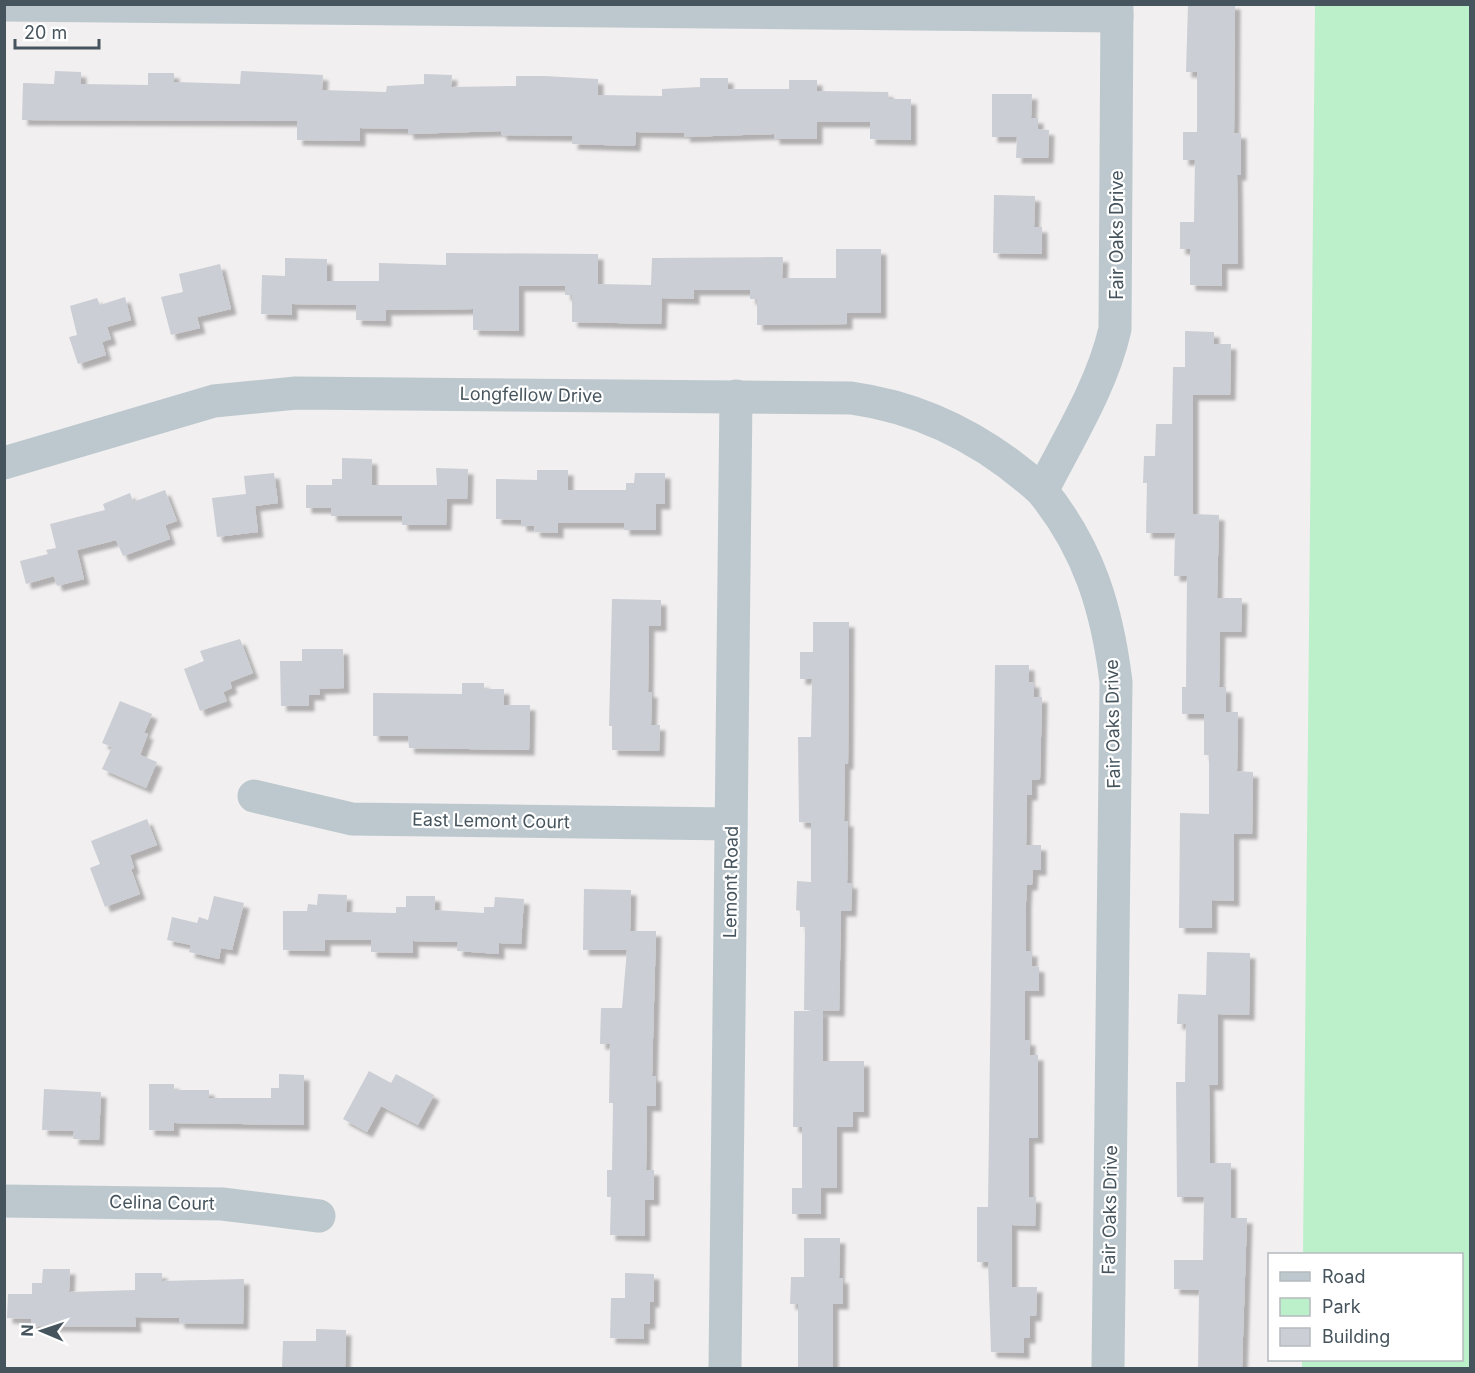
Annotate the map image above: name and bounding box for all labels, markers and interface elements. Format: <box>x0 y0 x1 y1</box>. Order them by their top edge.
scale bar <box>15 12 99 50</box>
text: 20 m <box>24 22 67 43</box>
street label: Fair Oaks Drive <box>1106 170 1127 300</box>
street label: Longfellow Drive <box>459 383 603 406</box>
street label: Fair Oaks Drive <box>1101 659 1124 789</box>
street label: East Lemont Court <box>412 809 570 832</box>
street label: Lemont Road <box>719 826 742 938</box>
street label: Fair Oaks Drive <box>1098 1145 1121 1275</box>
street label: Celina Court <box>109 1191 215 1214</box>
legend <box>1268 1253 1463 1361</box>
text: Road <box>1322 1266 1365 1287</box>
text: Park <box>1322 1296 1361 1317</box>
north arrow <box>12 1301 72 1361</box>
text: N <box>17 1324 37 1337</box>
text: Building <box>1322 1326 1390 1347</box>

